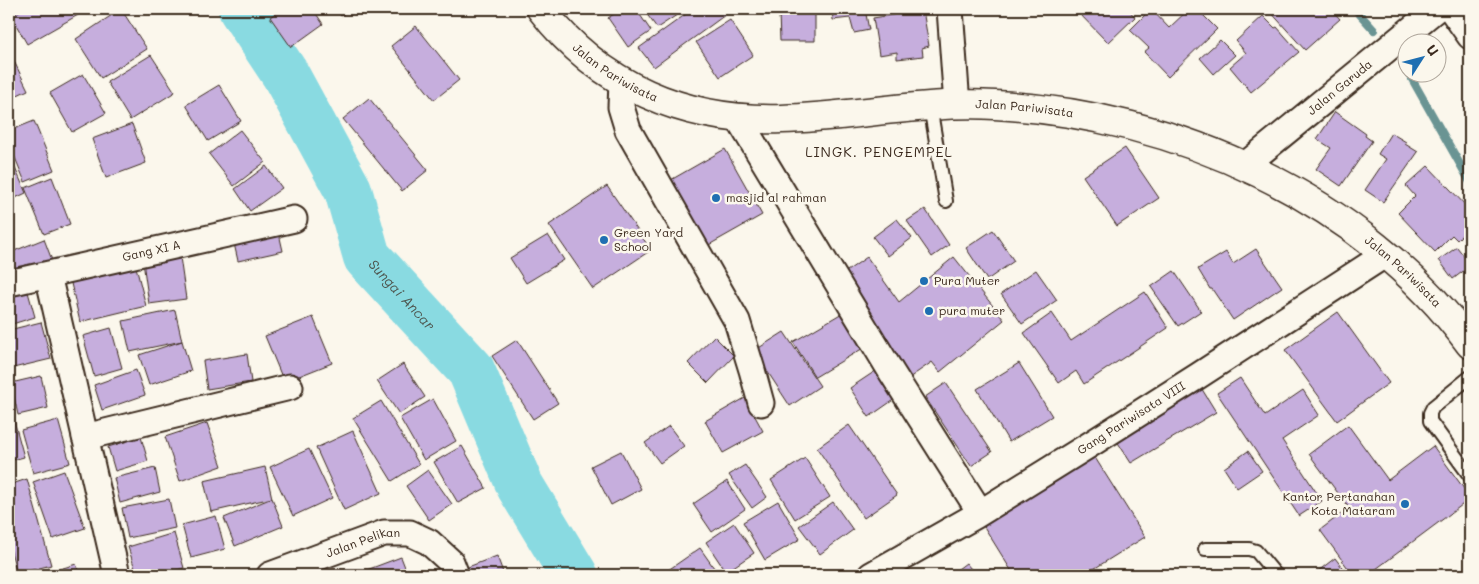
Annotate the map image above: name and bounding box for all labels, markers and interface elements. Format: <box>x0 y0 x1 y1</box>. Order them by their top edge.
north arrow <box>1396 32 1446 82</box>
street label: Jalan Pariwisata <box>570 39 661 105</box>
text: U <box>1422 40 1444 60</box>
street label: Jalan Garuda <box>1304 55 1375 118</box>
street label: Jalan Pariwisata <box>975 95 1075 121</box>
district label: LINGK. PENGEMPEL <box>805 142 953 161</box>
place label: masjid al rahman <box>726 189 826 205</box>
marker: masjid al rahman <box>710 192 722 204</box>
place label: Green Yard School <box>614 224 684 254</box>
street label: Jalan Pariwisata <box>1362 232 1445 310</box>
marker: Green Yard School <box>598 234 610 246</box>
street label: Gang XI A <box>121 236 182 264</box>
water label: Sungai Ancar <box>365 255 440 334</box>
place label: Pura Muter <box>934 272 1000 288</box>
marker: Pura Muter <box>918 275 930 287</box>
place label: pura muter <box>939 302 1005 318</box>
marker: pura muter <box>923 305 935 317</box>
street label: Gang Pariwisata VIII <box>1074 377 1188 458</box>
place label: Kantor Pertanahan Kota Mataram <box>1283 488 1395 518</box>
marker: Kantor Pertanahan Kota Mataram <box>1399 498 1411 510</box>
street label: Jalan Pelikan <box>324 524 400 561</box>

